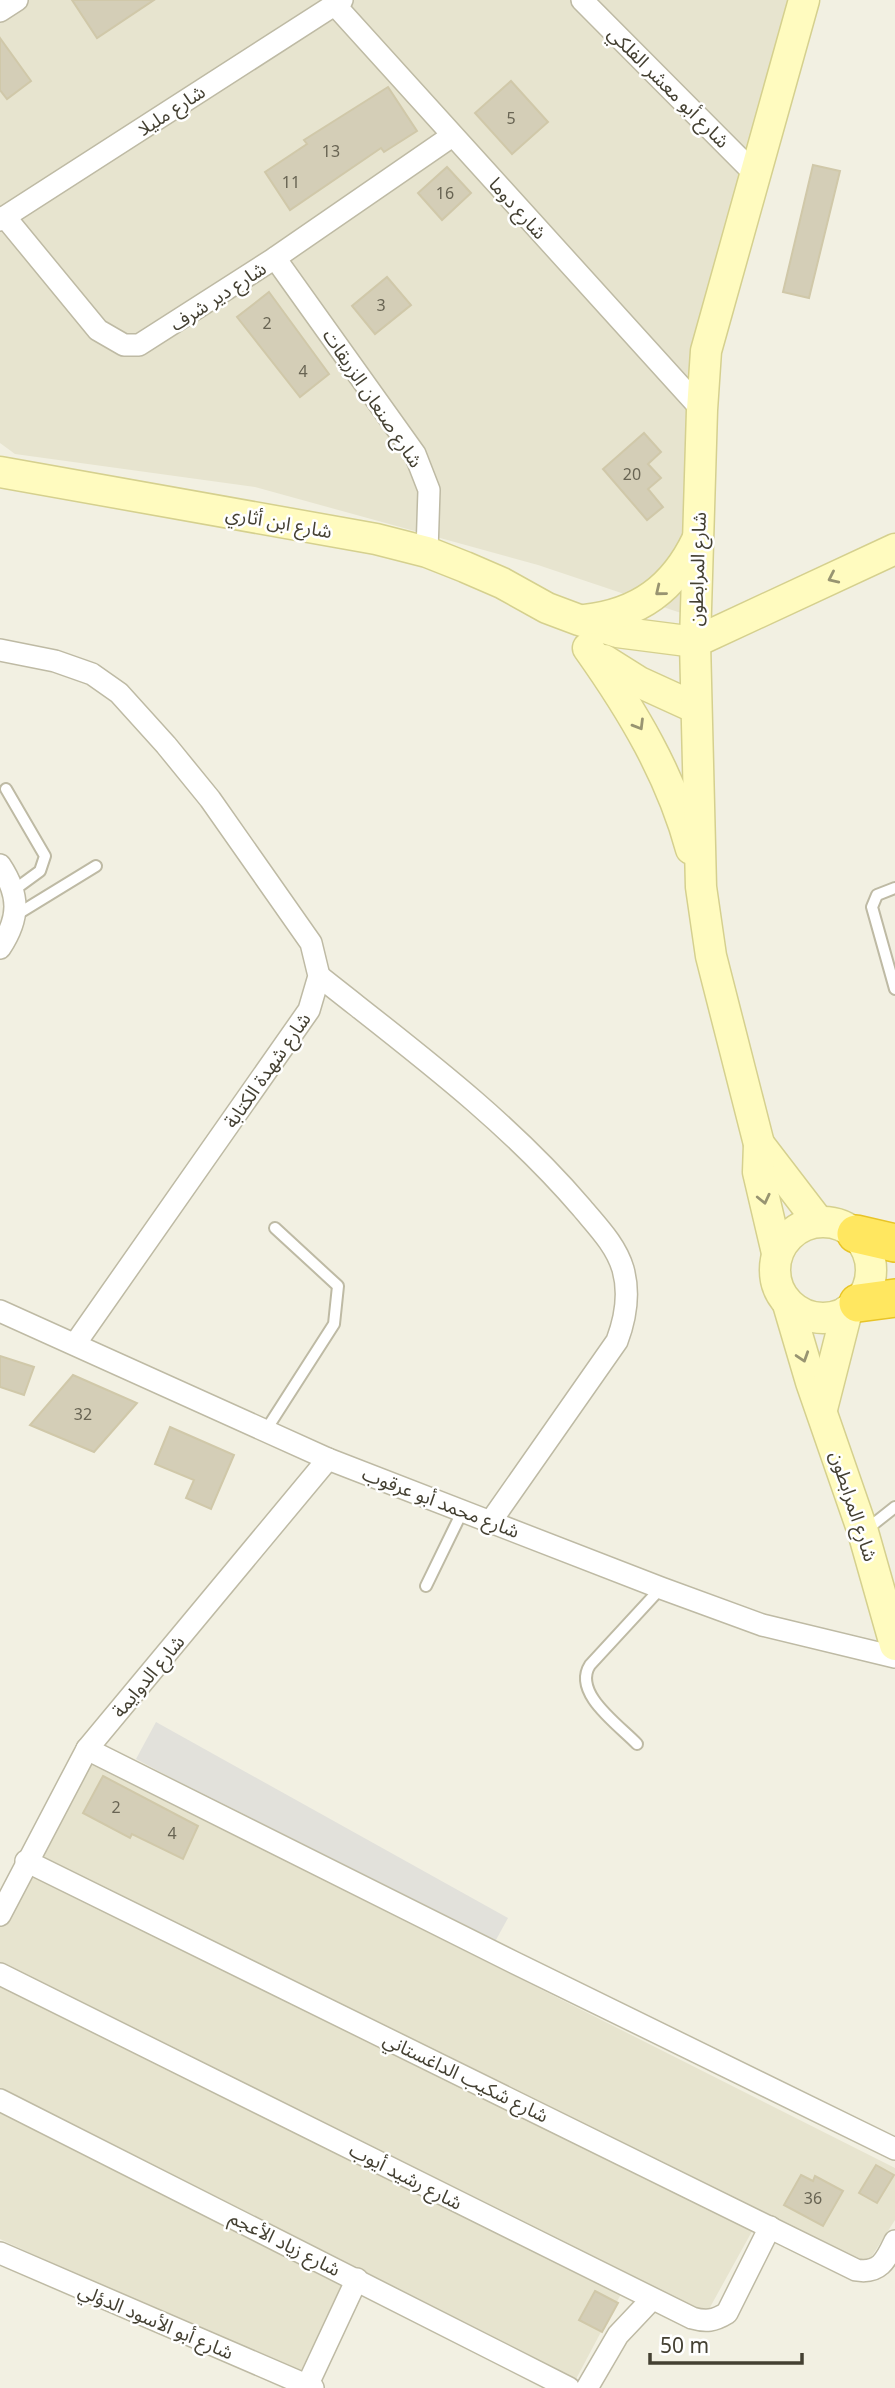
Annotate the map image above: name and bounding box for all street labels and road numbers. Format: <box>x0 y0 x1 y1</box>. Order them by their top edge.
street label: شارع أبو معشر الفلكي <box>601 20 736 155</box>
street label: شارع مليلا <box>132 78 211 142</box>
street label: شارع دوما <box>482 171 553 245</box>
street label: شارع دير شرف <box>165 255 272 338</box>
street label: شارع صنعان الزريقات <box>316 324 429 473</box>
street label: شارع ابن أثاري <box>223 500 334 547</box>
street label: شارع المرابطون <box>682 511 713 627</box>
street label: شارع شهدة الكتابة <box>218 1007 317 1133</box>
street label: شارع المرابطون <box>823 1447 884 1565</box>
street label: شارع محمد أبو عرقوب <box>358 1460 523 1545</box>
street label: شارع الدوايمة <box>106 1629 191 1723</box>
street label: شارع شكيب الداغستاني <box>378 2026 553 2130</box>
street label: شارع رشيد أيوب <box>345 2136 467 2216</box>
street label: شارع زياد الأعجم <box>224 2204 345 2284</box>
street label: شارع أبو الأسود الدؤلي <box>74 2277 237 2368</box>

